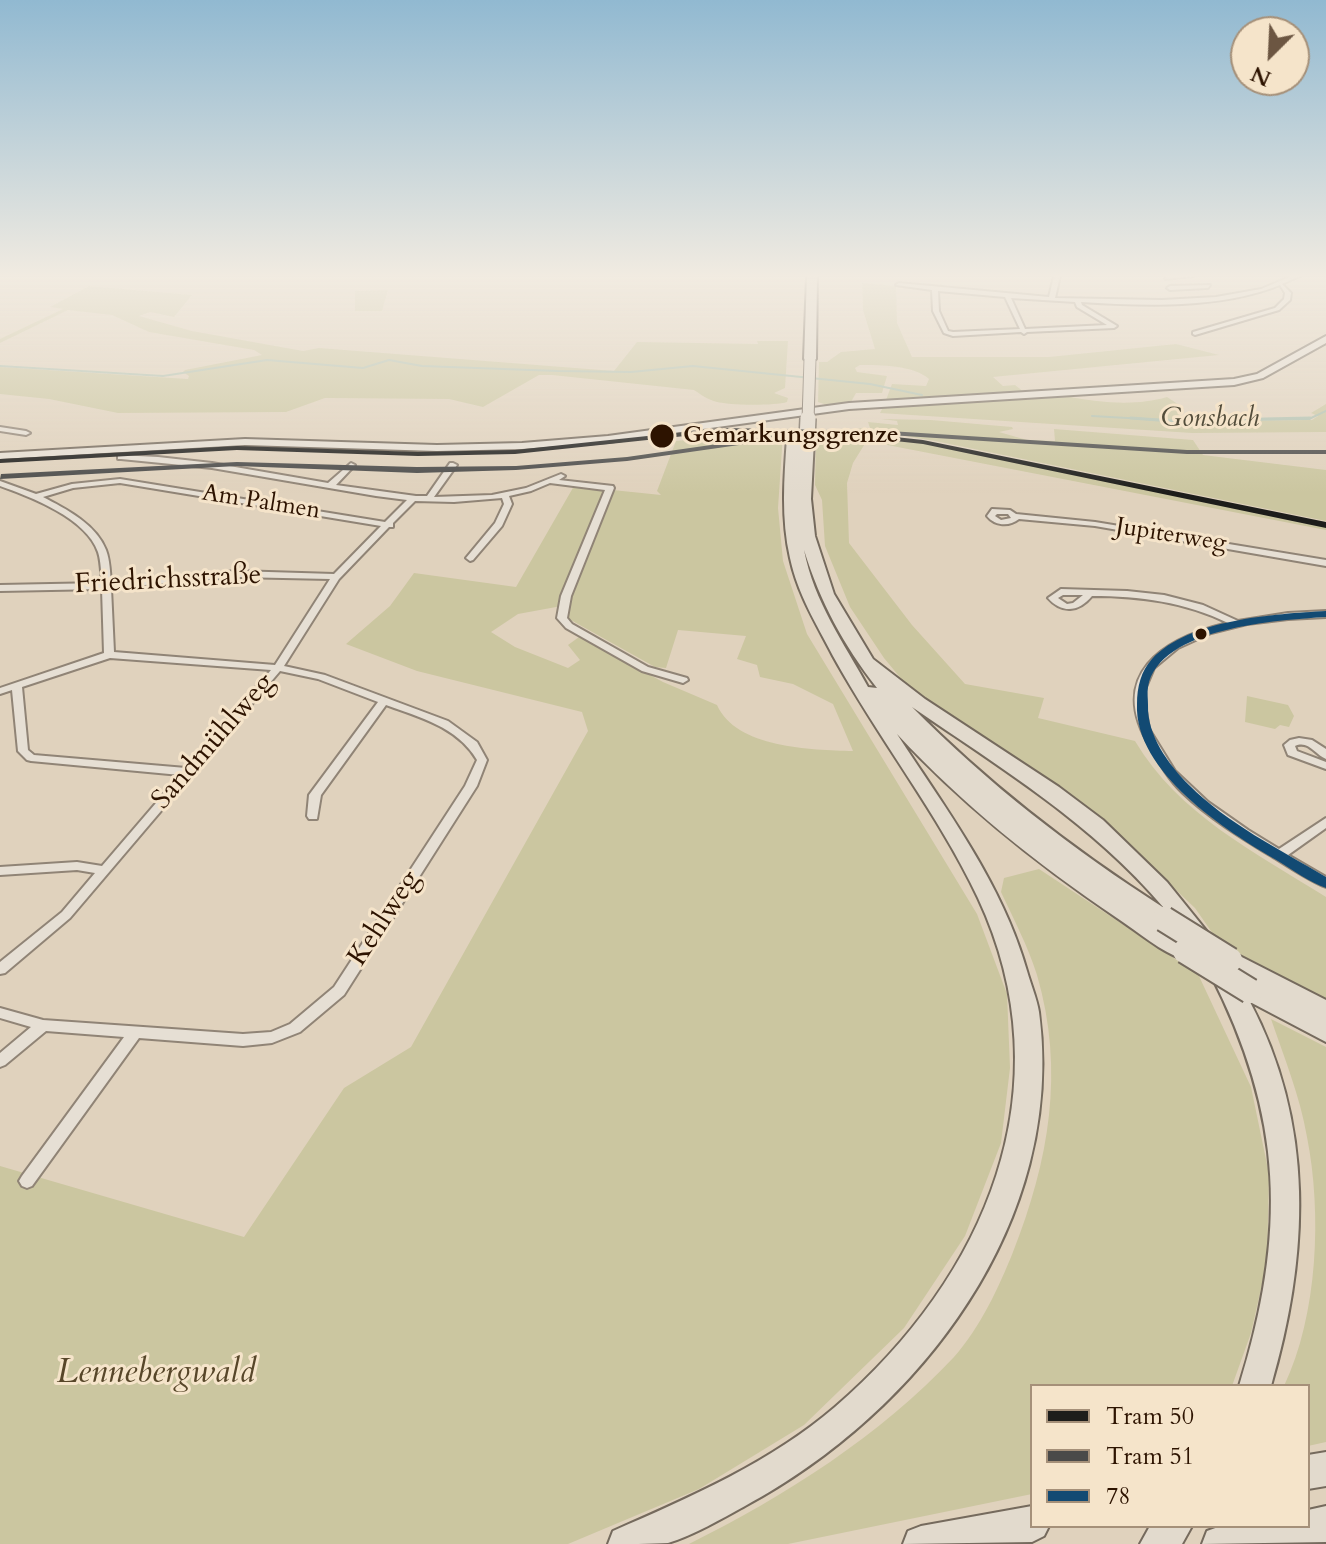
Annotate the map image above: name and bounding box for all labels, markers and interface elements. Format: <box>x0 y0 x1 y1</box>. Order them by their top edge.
north arrow <box>1230 16 1310 96</box>
text: N <box>1246 59 1276 94</box>
water label: Gonsbach <box>1161 404 1259 436</box>
marker: Gemarkungsgrenze <box>648 422 676 450</box>
place label: Gemarkungsgrenze <box>683 422 899 450</box>
street label: Am Palmen <box>200 479 322 527</box>
street label: Jupiterweg <box>1114 513 1228 559</box>
street label: Friedrichsstraße <box>74 559 262 603</box>
unlabelled marker <box>1193 626 1209 642</box>
street label: Sandmühlweg <box>146 667 282 817</box>
street label: Kehlweg <box>342 865 428 973</box>
park label: Lennebergwald <box>56 1354 256 1394</box>
legend <box>1030 1384 1310 1528</box>
text: Tram 50 <box>1106 1400 1194 1433</box>
text: Tram 51 <box>1106 1440 1194 1473</box>
text: 78 <box>1106 1480 1131 1513</box>

